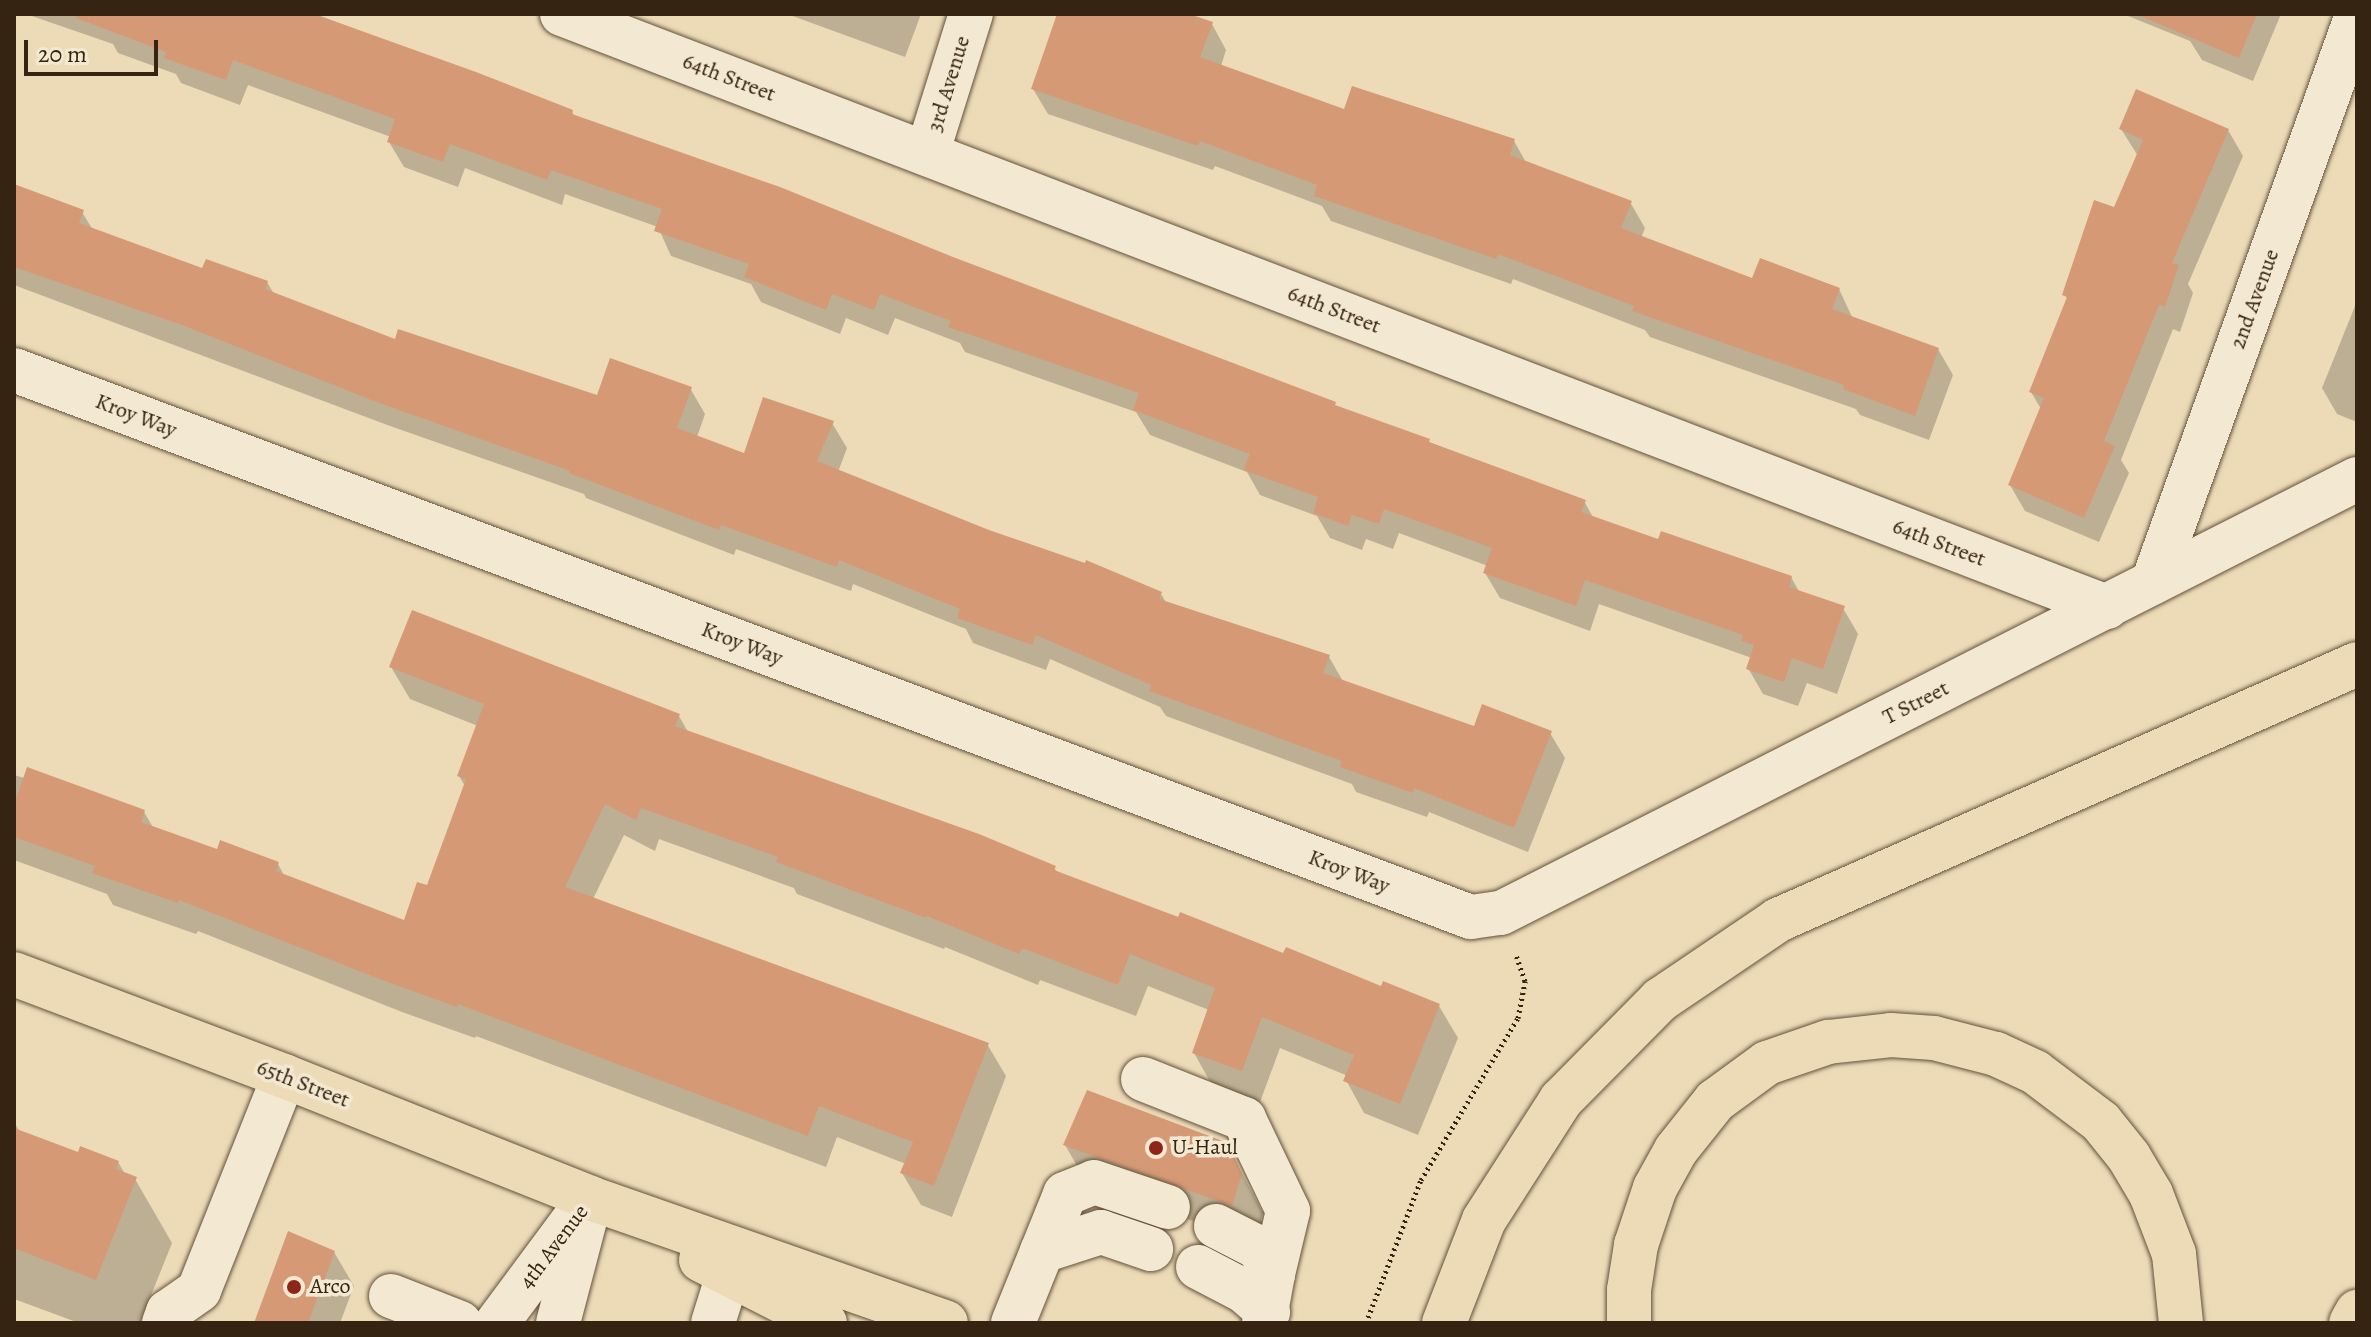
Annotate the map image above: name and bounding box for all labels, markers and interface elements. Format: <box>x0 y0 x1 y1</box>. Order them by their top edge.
scale bar <box>28 24 162 74</box>
street label: 3rd Avenue <box>922 33 976 135</box>
text: 20 m <box>38 38 87 70</box>
street label: 64th Street <box>679 48 779 108</box>
street label: 2nd Avenue <box>2225 246 2285 352</box>
street label: 64th Street <box>1284 280 1384 340</box>
street label: Kroy Way <box>92 388 180 444</box>
street label: 64th Street <box>1889 513 1989 573</box>
street label: Kroy Way <box>698 616 786 672</box>
street label: T Street <box>1879 675 1953 731</box>
street label: Kroy Way <box>1305 844 1393 900</box>
street label: 65th Street <box>253 1054 353 1114</box>
place label: U-Haul <box>1172 1135 1238 1161</box>
marker: U-Haul <box>1147 1139 1165 1157</box>
street label: 4th Avenue <box>514 1200 594 1294</box>
place label: Arco <box>310 1274 351 1300</box>
marker: Arco <box>285 1278 303 1296</box>

